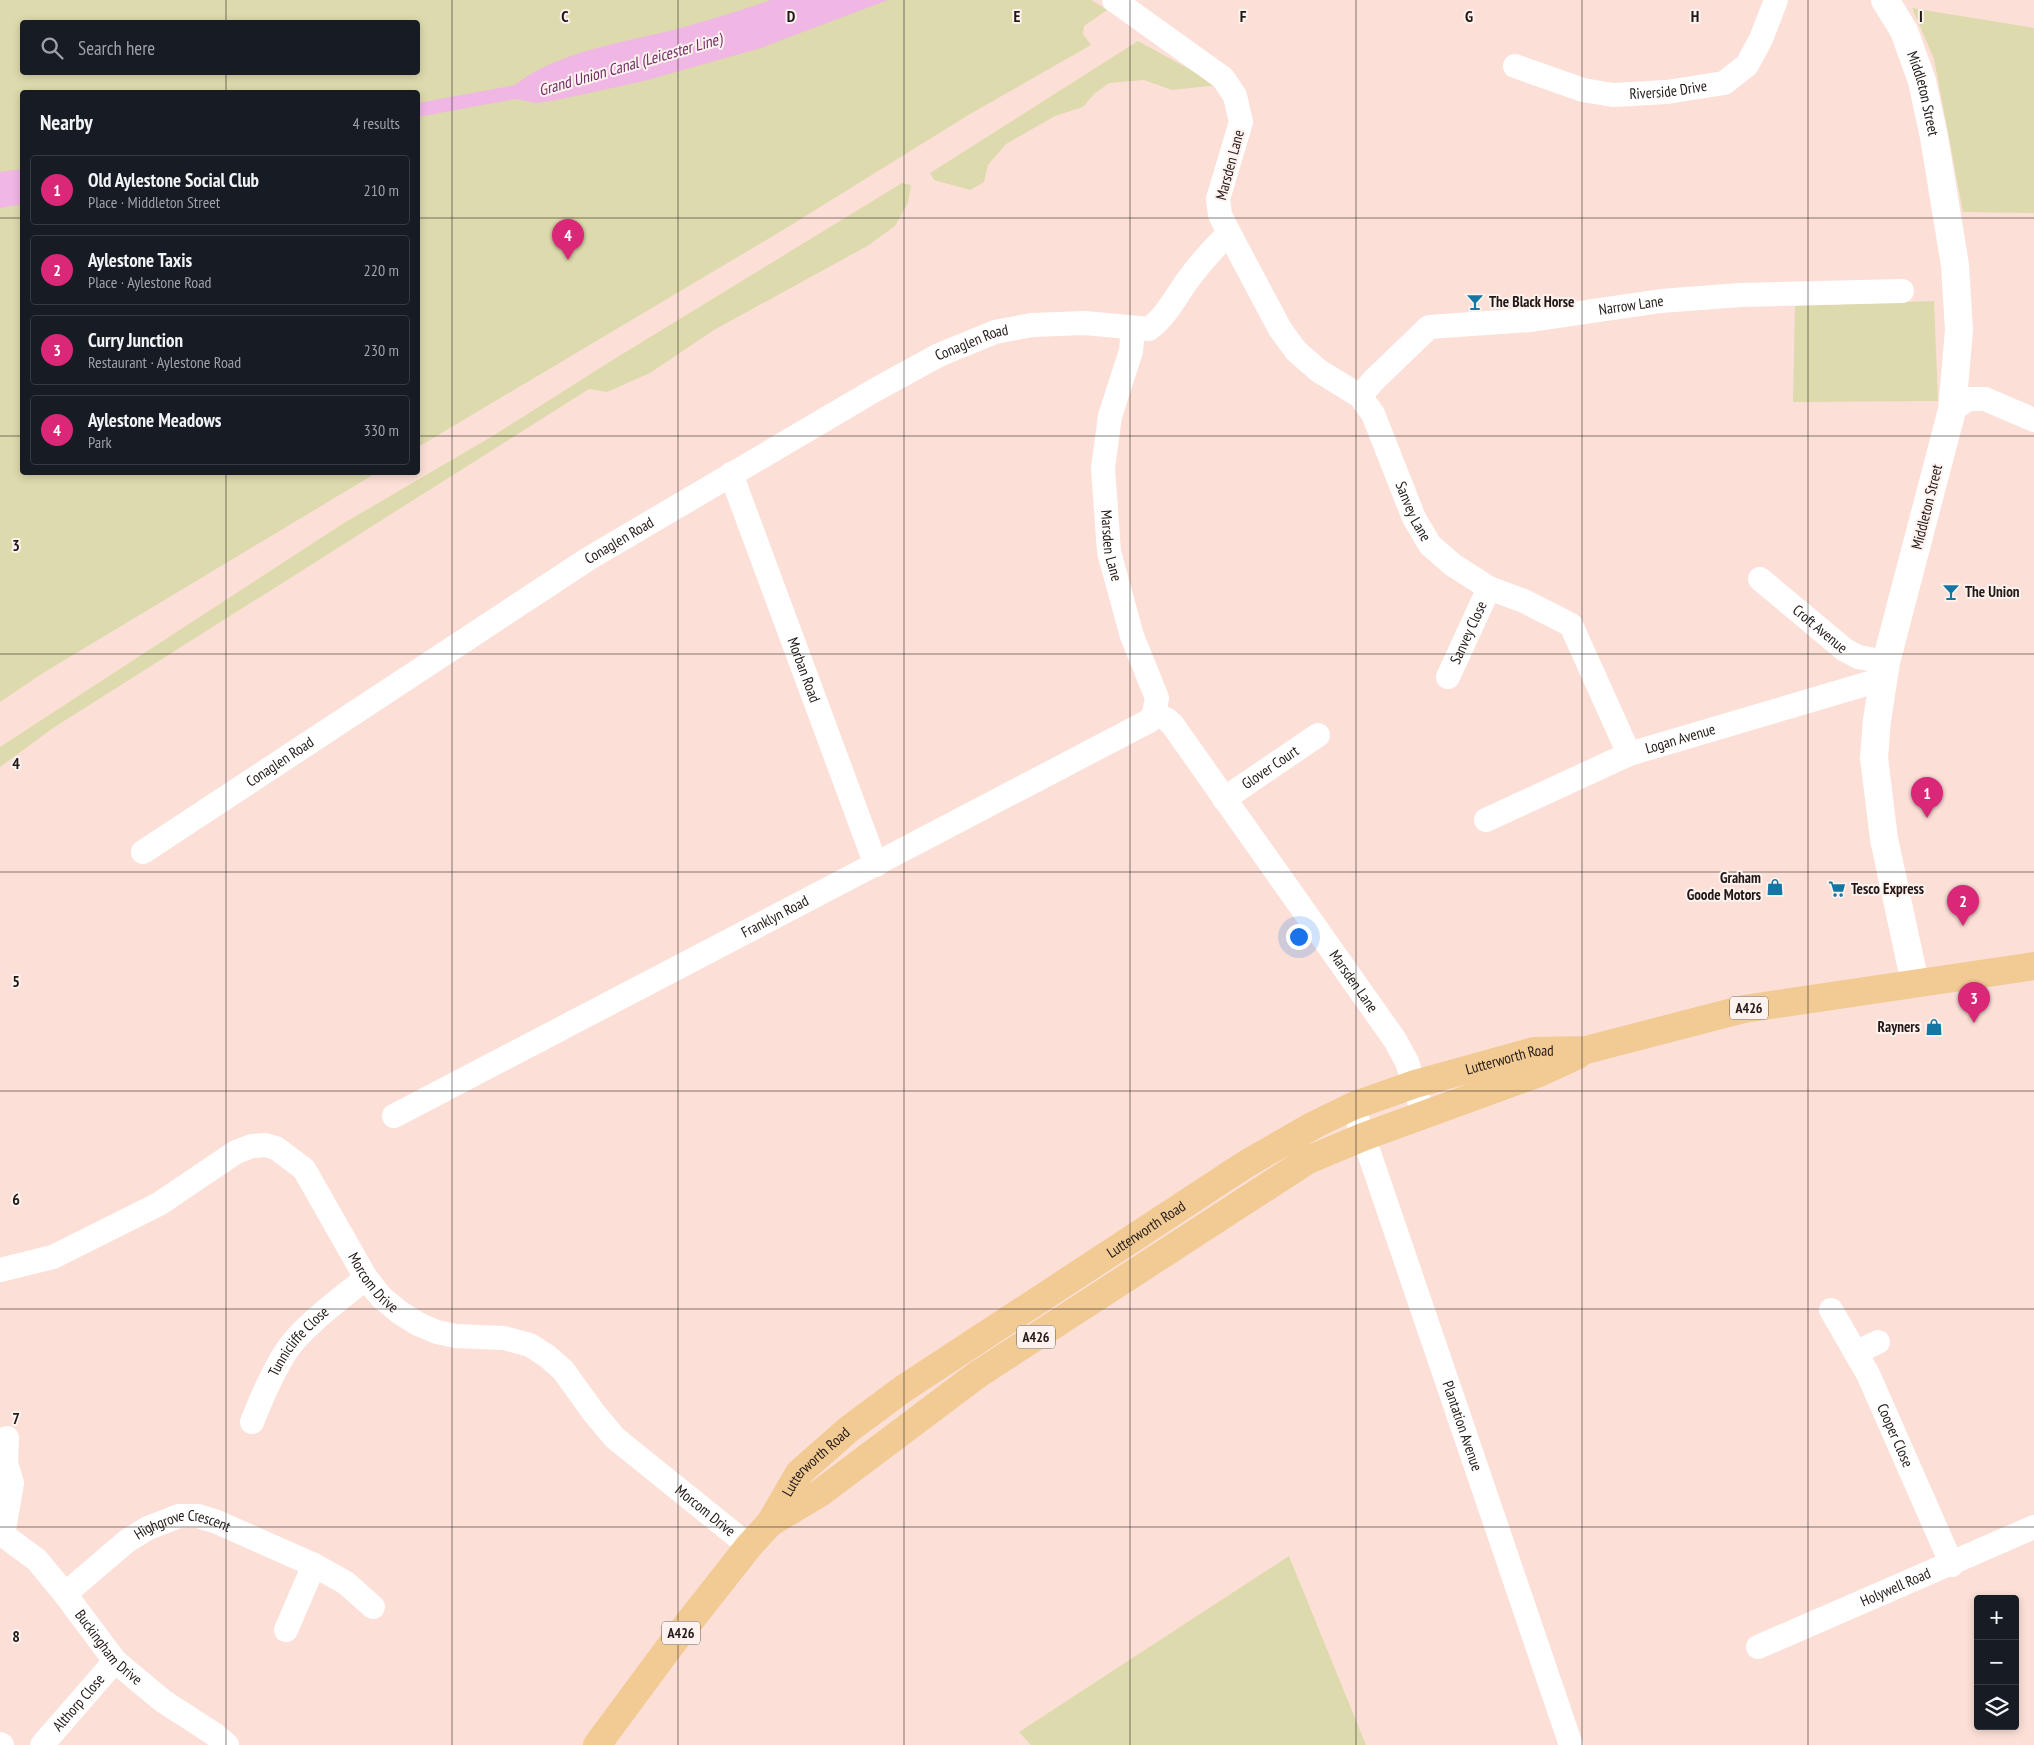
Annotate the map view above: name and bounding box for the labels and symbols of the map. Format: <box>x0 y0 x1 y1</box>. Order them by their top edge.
text: C <box>561 6 569 26</box>
text: D <box>787 6 796 26</box>
text: E <box>1014 6 1021 26</box>
text: F <box>1240 6 1247 26</box>
text: G <box>1465 6 1473 26</box>
text: H <box>1691 6 1699 26</box>
text: I <box>1919 6 1923 26</box>
water label: Grand Union Canal (Leicester Line) <box>536 28 726 100</box>
street label: Middleton Street <box>1903 48 1944 138</box>
street label: Riverside Drive <box>1629 76 1708 103</box>
street label: Marsden Lane <box>1211 128 1248 202</box>
pin: 4 <box>552 219 584 260</box>
street label: Narrow Lane <box>1597 291 1665 319</box>
bar icon: The Black Horse <box>1465 292 1485 312</box>
place label: The Black Horse <box>1489 292 1574 311</box>
street label: Conaglen Road <box>931 320 1010 365</box>
street label: Middleton Street <box>1907 462 1946 551</box>
street label: Sanvey Lane <box>1392 479 1436 545</box>
street label: Marsden Lane <box>1097 509 1127 583</box>
street label: Conaglen Road <box>581 512 657 568</box>
text: 3 <box>12 535 20 555</box>
bar icon: The Union <box>1941 582 1961 602</box>
place label: The Union <box>1965 582 2020 601</box>
street label: Sanvey Close <box>1445 598 1491 667</box>
street label: Croft Avenue <box>1789 600 1852 657</box>
street label: Morban Road <box>783 635 825 705</box>
street label: Logan Avenue <box>1643 719 1717 758</box>
street label: Conaglen Road <box>242 732 317 791</box>
street label: Glover Court <box>1238 741 1302 793</box>
text: 4 <box>12 753 20 773</box>
pin: 1 <box>1911 777 1943 818</box>
place label: Graham Goode Motors <box>1687 868 1761 904</box>
shop icon: Graham Goode Motors <box>1765 877 1785 897</box>
supermarket icon: Tesco Express <box>1827 879 1847 899</box>
place label: Tesco Express <box>1851 879 1924 898</box>
pin: 2 <box>1947 885 1979 926</box>
street label: Franklyn Road <box>738 891 812 942</box>
your location <box>1286 924 1312 950</box>
street label: Marsden Lane <box>1325 946 1383 1016</box>
text: 5 <box>12 971 20 991</box>
pin: 3 <box>1958 982 1990 1023</box>
road number: A426 <box>1730 996 1768 1020</box>
place label: Rayners <box>1877 1017 1920 1036</box>
shop icon: Rayners <box>1924 1017 1944 1037</box>
street label: Lutterworth Road <box>1463 1041 1554 1079</box>
text: 6 <box>12 1189 20 1209</box>
street label: Lutterworth Road <box>1103 1196 1189 1262</box>
street label: Morcom Drive <box>344 1249 403 1317</box>
street label: Tunnicliffe Close <box>264 1302 332 1379</box>
road number: A426 <box>1017 1325 1055 1348</box>
street label: Plantation Avenue <box>1438 1378 1487 1473</box>
street label: Cooper Close <box>1873 1400 1918 1470</box>
text: 7 <box>12 1408 20 1428</box>
street label: Lutterworth Road <box>778 1423 854 1500</box>
street label: Morcom Drive <box>671 1480 739 1540</box>
street label: Highgrove Crescent <box>130 1506 234 1543</box>
street label: Holywell Road <box>1857 1563 1933 1610</box>
street label: Buckingham Drive <box>71 1606 146 1689</box>
road number: A426 <box>662 1622 700 1645</box>
text: 8 <box>12 1626 20 1646</box>
street label: Althorp Close <box>48 1670 108 1735</box>

